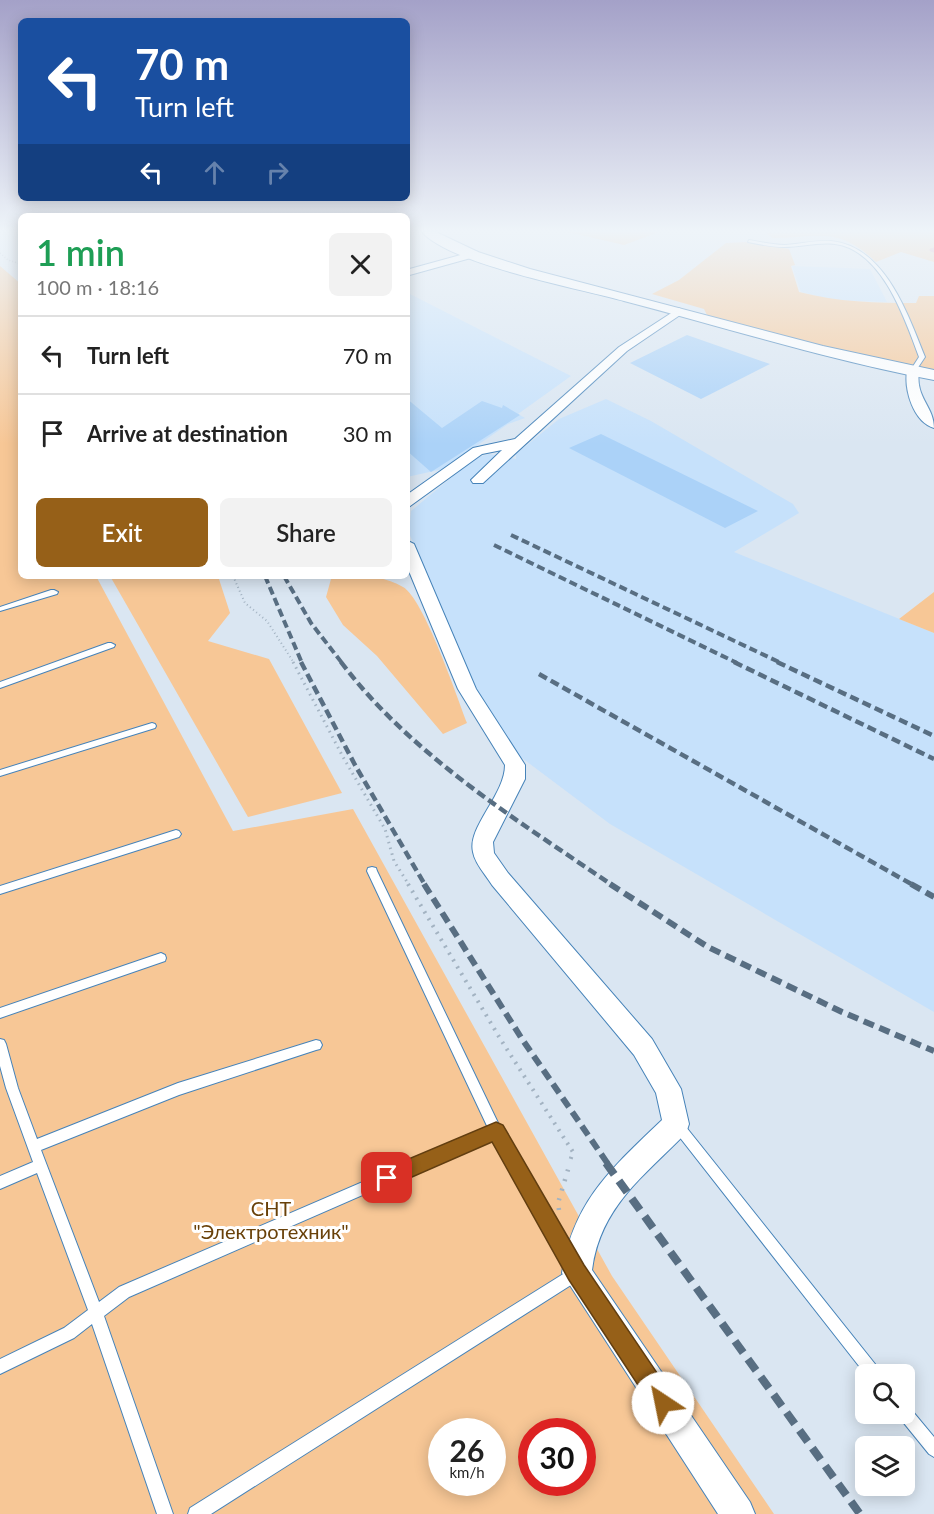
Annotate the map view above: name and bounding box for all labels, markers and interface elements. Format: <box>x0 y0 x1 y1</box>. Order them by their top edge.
text: 70 m <box>135 39 229 89</box>
icon: left <box>36 42 114 120</box>
text: Turn left <box>135 90 234 123</box>
icon: left <box>135 156 168 189</box>
icon: ahead <box>198 156 231 189</box>
icon: right <box>261 156 294 189</box>
text: 1 min <box>36 230 125 274</box>
button: close <box>329 233 392 296</box>
text: 100 m · 18:16 <box>36 275 159 299</box>
icon: left <box>36 339 69 372</box>
text: Turn left <box>87 342 169 369</box>
text: 70 m <box>343 342 392 369</box>
icon: arrive <box>36 417 69 450</box>
text: Arrive at destination <box>87 420 288 447</box>
text: 30 m <box>343 420 392 447</box>
button: Exit <box>36 498 208 567</box>
button: Share <box>220 498 392 567</box>
pin <box>361 1152 412 1203</box>
icon: arrive <box>370 1161 403 1194</box>
park label: СНТ "Электротехник" <box>193 1196 349 1243</box>
map controls <box>855 1364 915 1496</box>
button: search <box>855 1364 915 1424</box>
position arrow <box>631 1371 695 1435</box>
speed limit sign: 30 <box>518 1418 596 1496</box>
text: 26 <box>450 1432 484 1468</box>
button: layers <box>855 1436 915 1496</box>
text: km/h <box>449 1463 485 1481</box>

